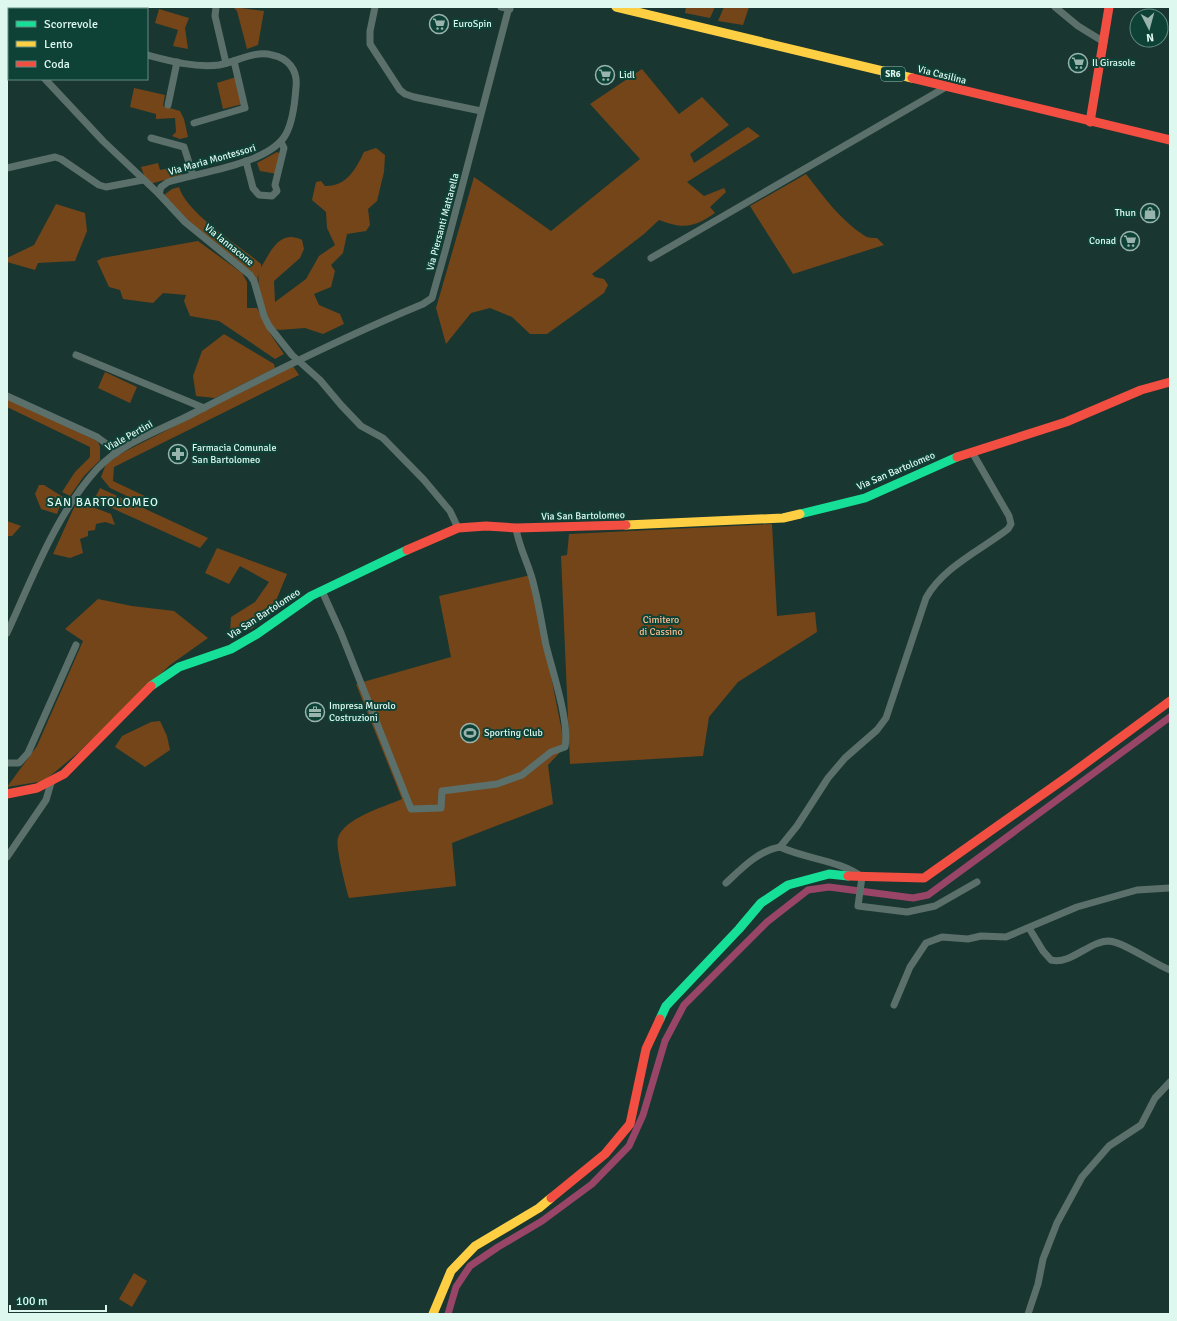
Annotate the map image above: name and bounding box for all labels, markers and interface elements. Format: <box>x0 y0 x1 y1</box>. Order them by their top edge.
legend <box>8 8 148 80</box>
north arrow <box>1129 8 1169 48</box>
supermarket icon: EuroSpin <box>428 13 450 35</box>
text: Scorrevole <box>44 17 98 32</box>
place label: EuroSpin <box>453 18 492 30</box>
text: N <box>1146 31 1154 44</box>
text: Lento <box>44 37 73 52</box>
supermarket icon: Il Girasole <box>1067 52 1089 74</box>
text: Coda <box>44 57 70 72</box>
place label: Il Girasole <box>1092 57 1135 69</box>
street label: Via Casilina <box>916 63 968 87</box>
supermarket icon: Lidl <box>594 64 616 86</box>
road number: SR6 <box>881 67 905 81</box>
place label: Lidl <box>619 69 635 81</box>
street label: Via Maria Montessori <box>167 142 257 178</box>
street label: Via Piersanti Mattarella <box>424 172 462 272</box>
shop icon: Thun <box>1139 202 1161 224</box>
place label: Thun <box>1115 207 1136 219</box>
street label: Via Iannacone <box>202 221 256 269</box>
supermarket icon: Conad <box>1119 230 1141 252</box>
place label: Conad <box>1089 235 1116 247</box>
street label: Viale Pertini <box>103 418 155 454</box>
place label: Farmacia Comunale San Bartolomeo <box>192 442 276 466</box>
pharmacy icon: Farmacia Comunale San Bartolomeo <box>167 443 189 465</box>
street label: Via San Bartolomeo <box>855 449 937 493</box>
district label: SAN BARTOLOMEO <box>47 495 159 510</box>
street label: Via San Bartolomeo <box>541 509 625 523</box>
street label: Via San Bartolomeo <box>226 586 302 642</box>
park label: Cimitero di Cassino <box>639 614 683 638</box>
place label: Impresa Murolo Costruzioni <box>329 700 396 724</box>
office icon: Impresa Murolo Costruzioni <box>304 701 326 723</box>
sports icon: Sporting Club <box>459 722 481 744</box>
place label: Sporting Club <box>484 727 543 739</box>
scale bar <box>10 1287 106 1313</box>
text: 100 m <box>16 1294 48 1309</box>

